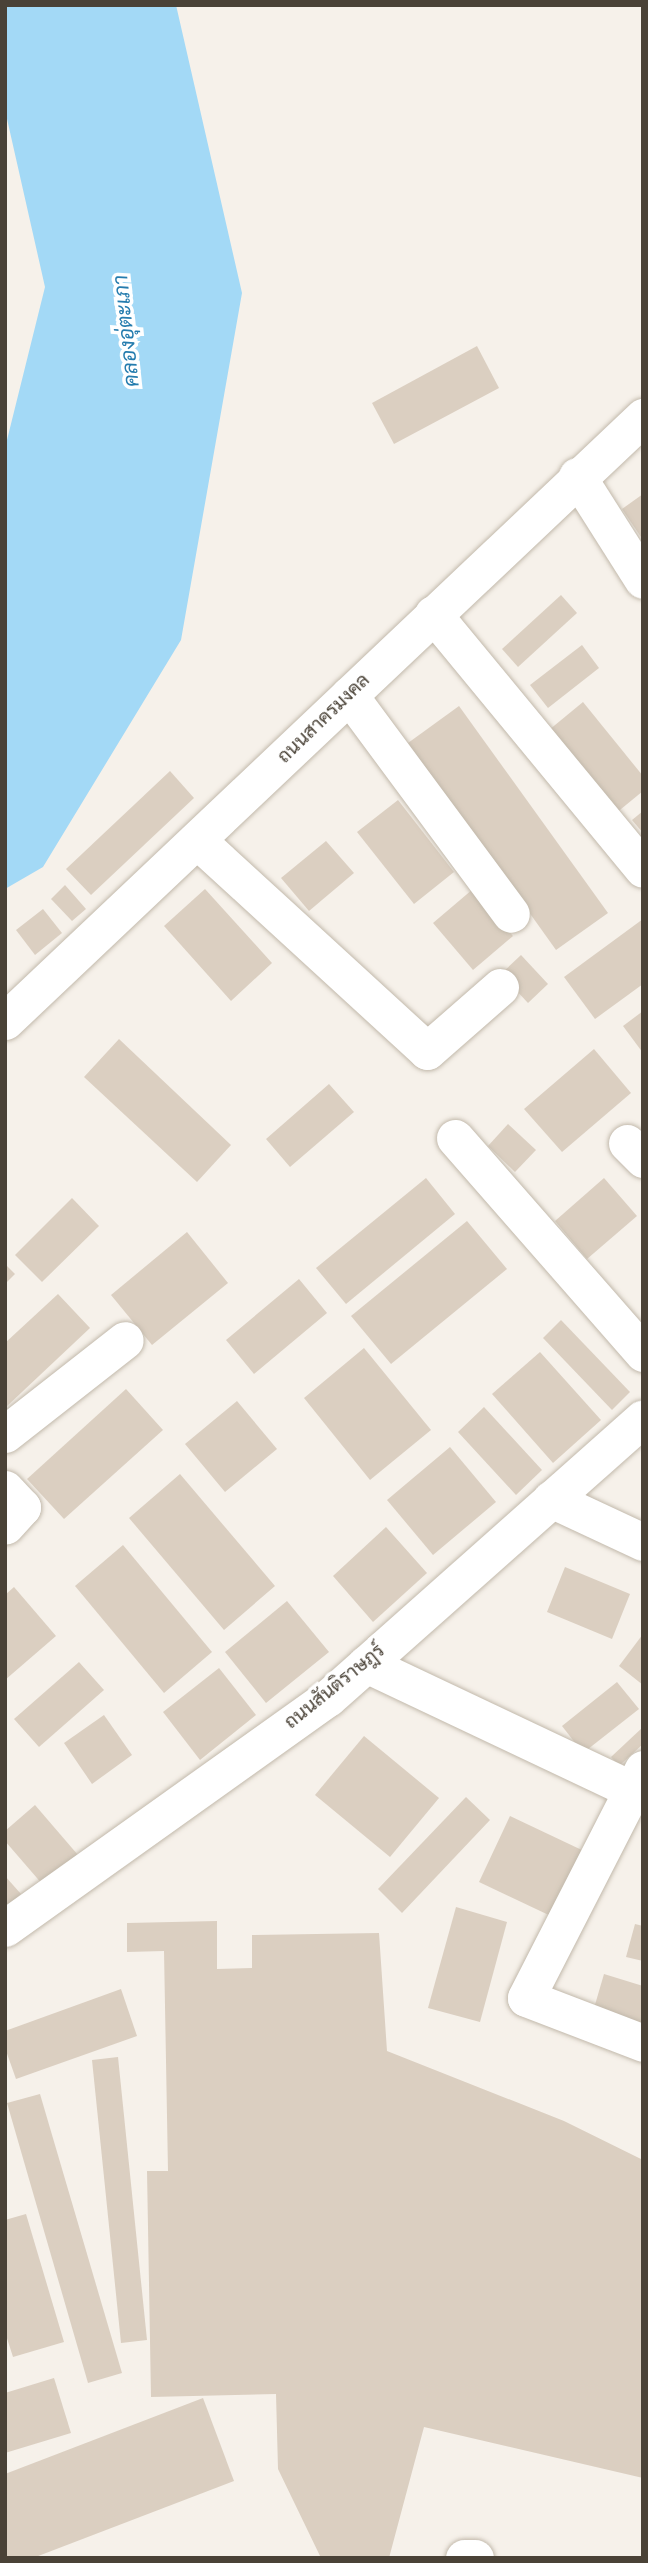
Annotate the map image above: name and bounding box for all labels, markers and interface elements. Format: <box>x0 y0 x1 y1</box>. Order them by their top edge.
water label: คลองอุ่ตะเภา <box>108 274 144 388</box>
street label: ถนนสาครมงคล <box>273 670 375 768</box>
street label: ถนนสันติราษฎร์ <box>280 1640 390 1734</box>

